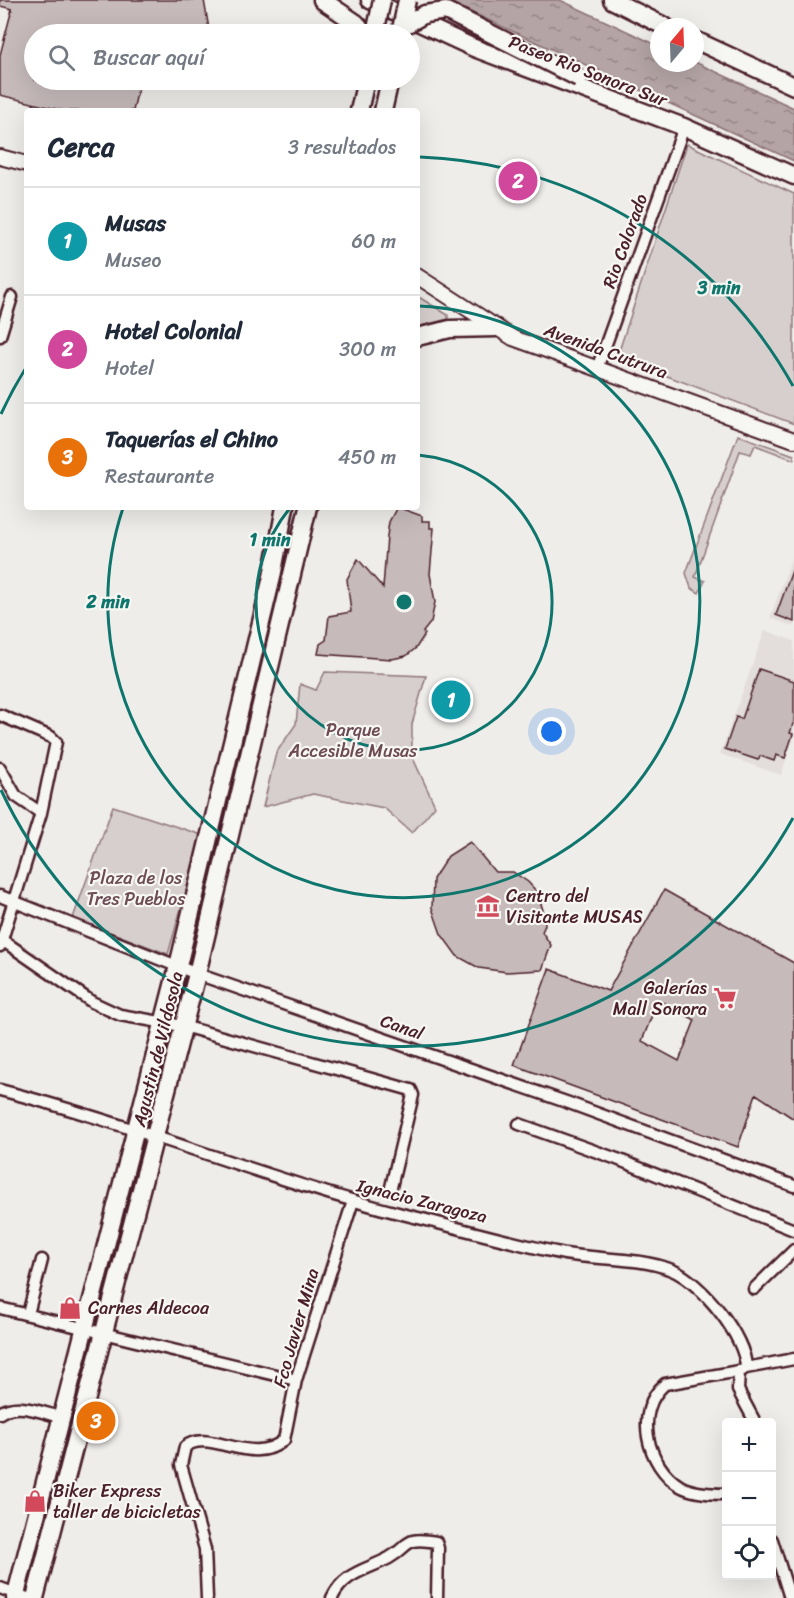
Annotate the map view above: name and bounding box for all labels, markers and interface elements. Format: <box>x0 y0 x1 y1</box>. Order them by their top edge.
north arrow <box>650 18 704 72</box>
search box <box>24 24 420 90</box>
street label: Paseo Rio Sonora Sur <box>504 26 673 117</box>
text: Buscar aquí <box>93 38 205 77</box>
icon: search <box>45 41 78 74</box>
text: Cerca <box>48 124 114 170</box>
text: 3 resultados <box>288 130 396 165</box>
pin: 2 <box>498 158 538 204</box>
street label: Rio Colorado <box>593 189 657 293</box>
text: Musas <box>105 204 166 243</box>
text: 1 <box>63 224 72 259</box>
text: 60 m <box>351 224 396 259</box>
text: Museo <box>105 243 161 278</box>
text: 3 min <box>696 272 741 304</box>
text: Hotel Colonial <box>105 312 242 351</box>
street label: Avenida Cutrura <box>539 313 672 388</box>
text: 2 <box>62 332 73 367</box>
text: 300 m <box>339 332 396 367</box>
text: Hotel <box>105 351 154 386</box>
text: Taquerías el Chino <box>105 420 278 459</box>
text: 3 <box>62 440 73 475</box>
text: 450 m <box>338 440 396 475</box>
text: Restaurante <box>105 459 214 494</box>
text: 1 min <box>250 524 291 556</box>
text: 2 min <box>85 586 130 618</box>
centre of rings <box>394 592 414 612</box>
pin: 1 <box>432 678 470 722</box>
park label: Parque Accesible Musas <box>288 714 418 767</box>
your location <box>537 717 566 746</box>
park label: Plaza de los Tres Pueblos <box>86 862 186 915</box>
place label: Centro del Visitante MUSAS <box>506 880 643 933</box>
museum icon: Centro del Visitante MUSAS <box>475 893 501 919</box>
street label: Agustin de Vildosola <box>123 968 193 1131</box>
place label: Galerías Mall Sonora <box>613 972 708 1025</box>
supermarket icon: Galerías Mall Sonora <box>712 985 738 1011</box>
street label: Canal <box>376 1005 429 1050</box>
street label: Ignacio Zaragoza <box>352 1169 491 1233</box>
street label: Fco Javier Mina <box>264 1264 328 1392</box>
place label: Carnes Aldecoa <box>88 1292 210 1324</box>
shop icon: Carnes Aldecoa <box>57 1295 83 1321</box>
pin: 3 <box>76 1398 116 1444</box>
map controls <box>722 1418 776 1580</box>
button: + <box>722 1418 776 1472</box>
button: − <box>722 1472 776 1526</box>
place label: Biker Express taller de bicicletas <box>53 1475 202 1528</box>
shop icon: Biker Express taller de bicicletas <box>22 1488 48 1514</box>
button: locate <box>722 1526 776 1580</box>

